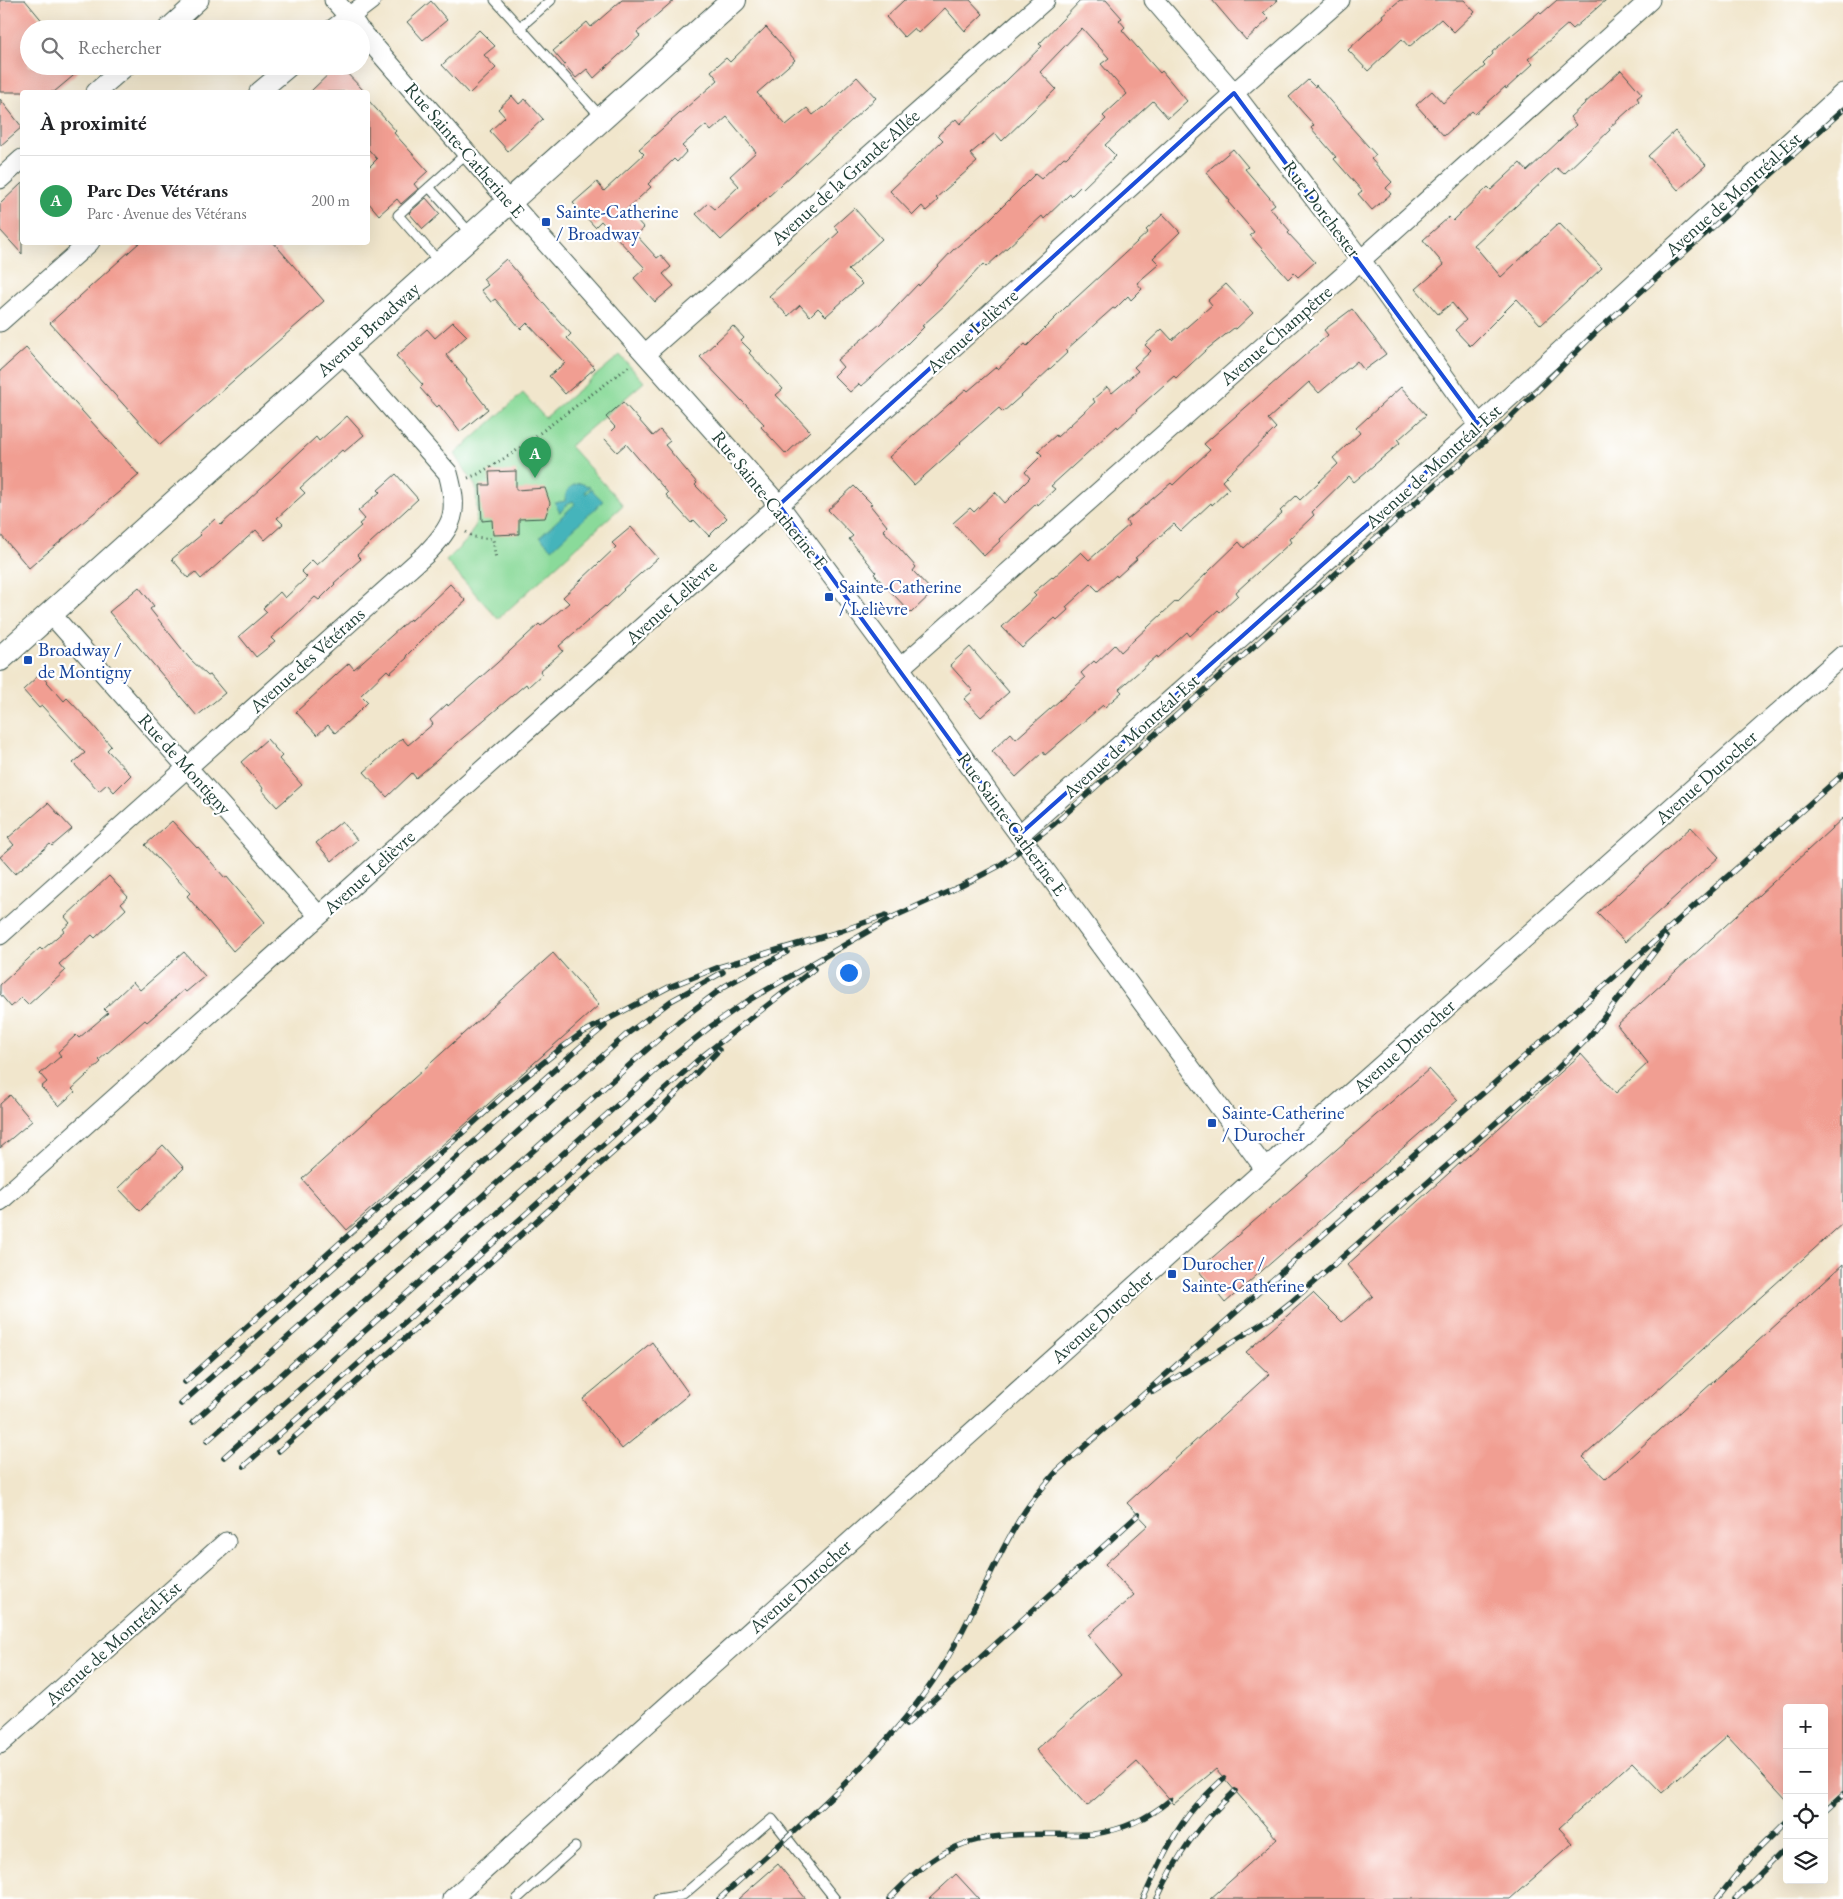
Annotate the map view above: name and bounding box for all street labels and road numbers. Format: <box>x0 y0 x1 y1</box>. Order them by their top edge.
street label: Rue Sainte-Catherine E <box>399 77 531 223</box>
street label: Avenue de la Grande-Allée <box>765 103 925 251</box>
street label: Avenue de Montréal-Est <box>1659 126 1806 263</box>
street label: Rue Dorchester <box>1277 155 1367 263</box>
street label: Avenue Broadway <box>310 276 425 383</box>
street label: Avenue Champêtre <box>1214 279 1337 391</box>
street label: Avenue Lelièvre <box>920 283 1023 380</box>
street label: Avenue de Montréal-Est <box>1359 398 1506 535</box>
street label: Rue Sainte-Catherine E <box>706 425 834 575</box>
street label: Avenue Lelièvre <box>619 554 722 651</box>
street label: Avenue des Vétérans <box>243 602 370 719</box>
street label: Avenue de Montréal-Est <box>1057 668 1204 805</box>
street label: Rue de Montigny <box>133 708 238 821</box>
street label: Avenue Durocher <box>1649 724 1763 830</box>
street label: Rue Sainte-Catherine E <box>951 747 1073 901</box>
street label: Avenue Lelièvre <box>317 824 420 921</box>
street label: Avenue Durocher <box>1347 993 1461 1099</box>
street label: Avenue Durocher <box>1045 1263 1159 1369</box>
street label: Avenue Durocher <box>743 1533 857 1639</box>
street label: Avenue de Montréal-Est <box>39 1575 186 1712</box>

